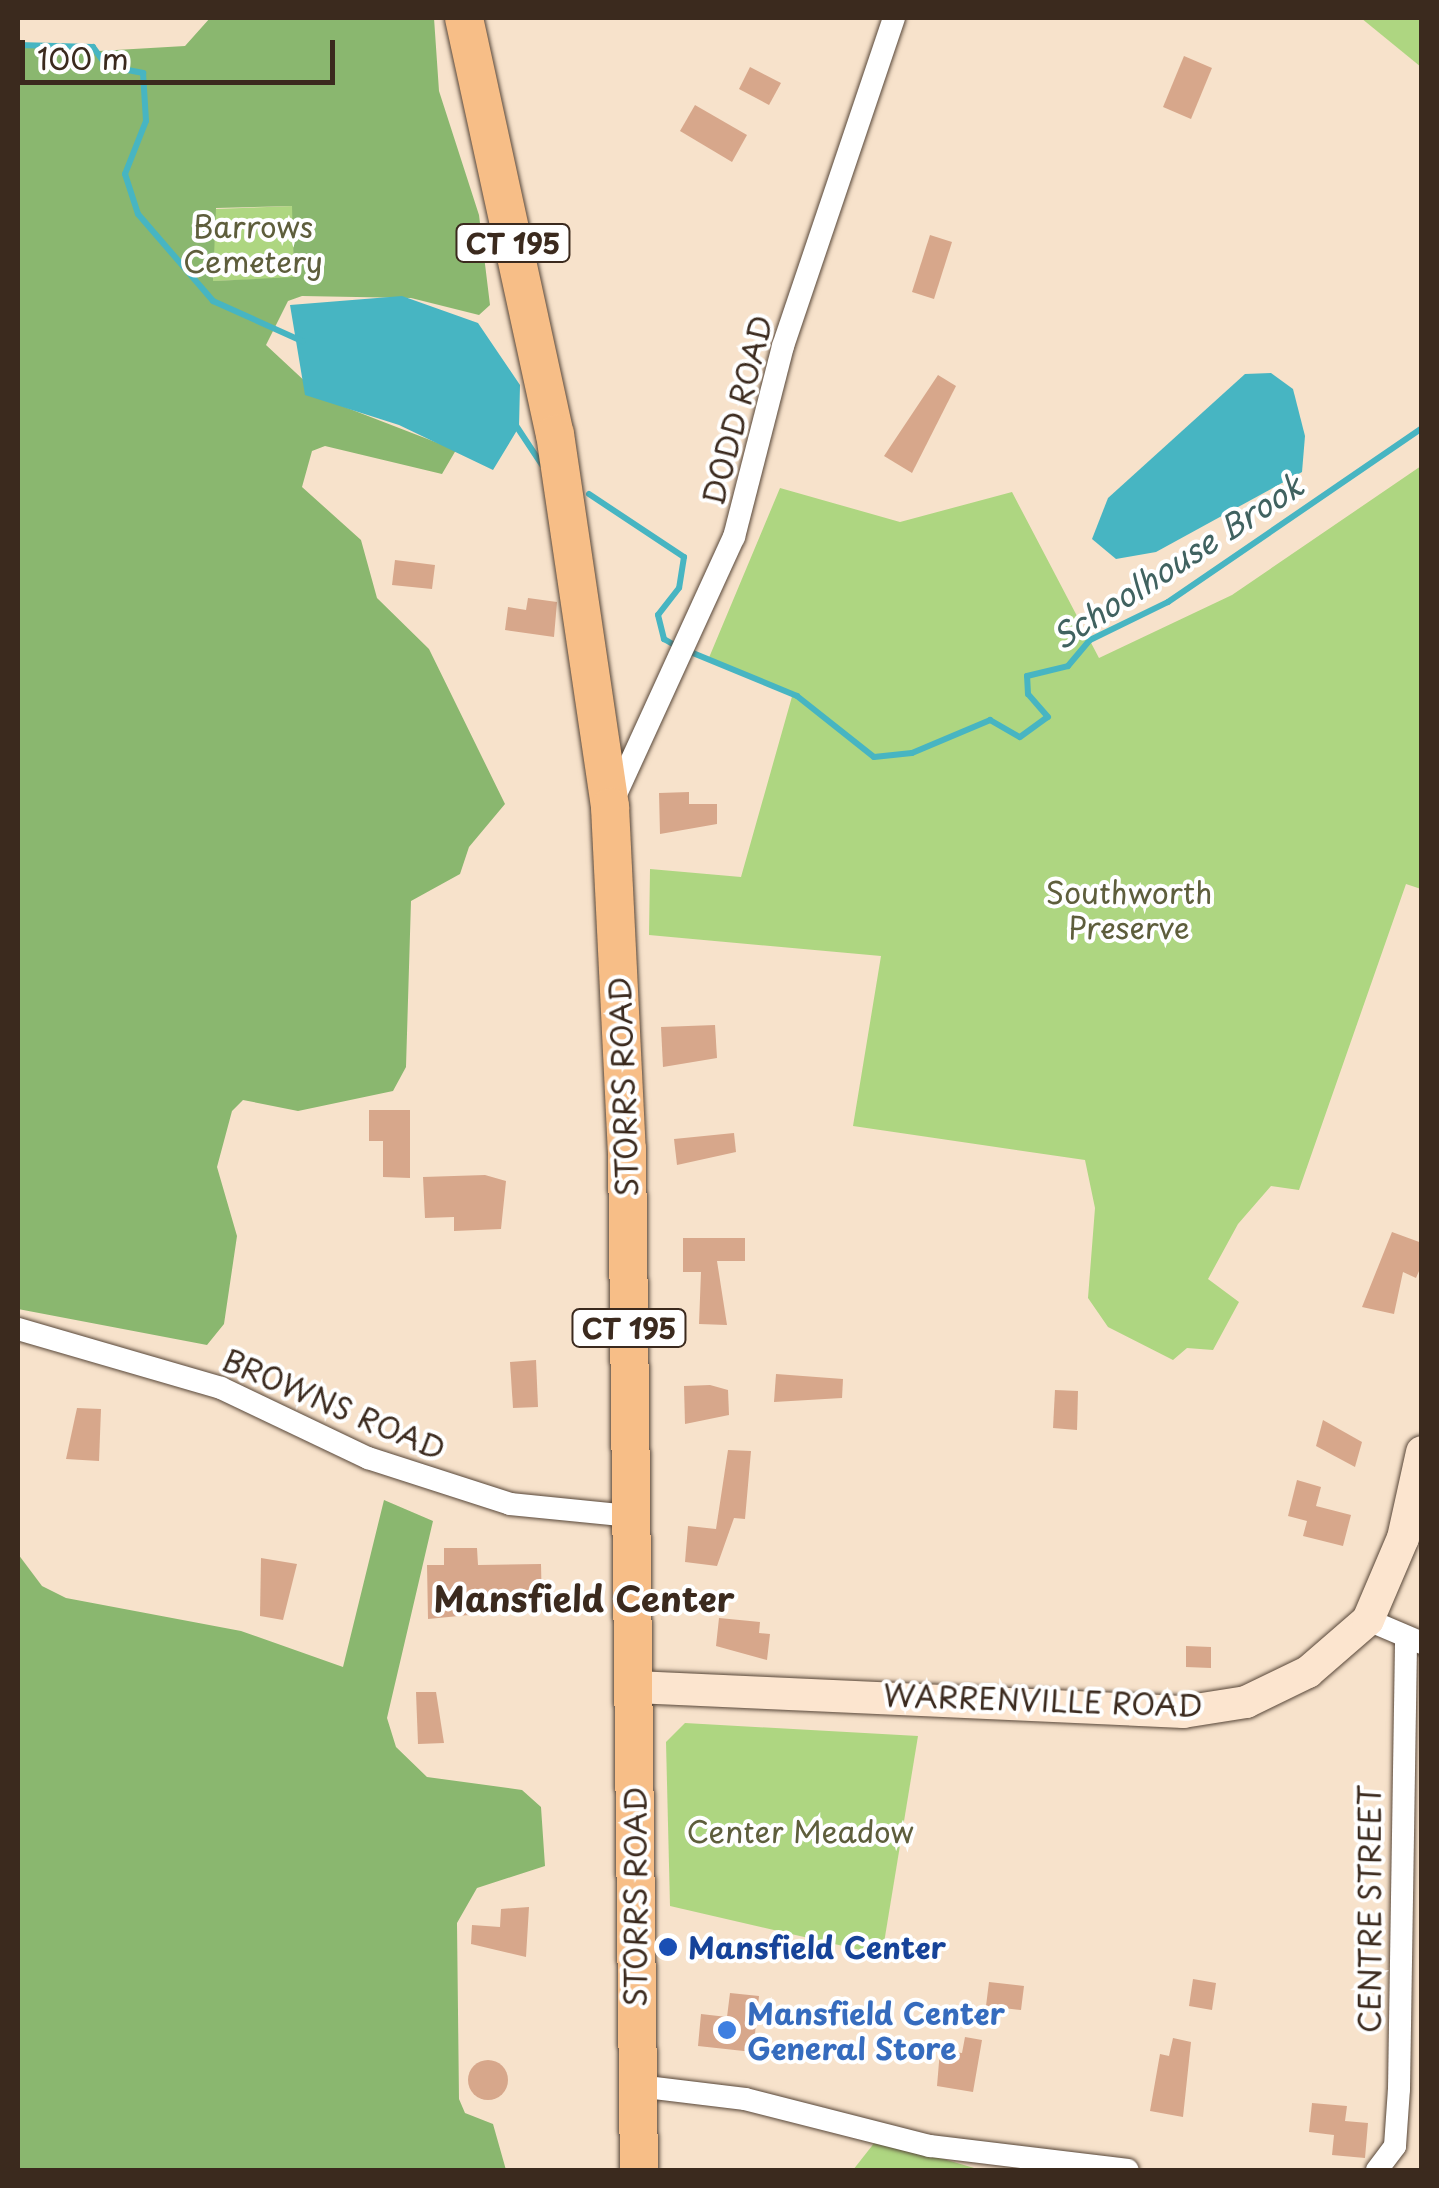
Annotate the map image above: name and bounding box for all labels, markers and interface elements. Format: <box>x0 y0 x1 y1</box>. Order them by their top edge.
scale bar <box>25 20 340 82</box>
text: 100 m <box>37 35 129 80</box>
park label: Barrows Cemetery <box>183 208 323 278</box>
road number: CT 195 <box>453 220 573 266</box>
street label: DODD ROAD <box>694 309 780 511</box>
water label: Schoolhouse Brook <box>1044 466 1310 656</box>
park label: Southworth Preserve <box>1046 874 1212 944</box>
street label: STORRS ROAD <box>601 975 645 1199</box>
road number: CT 195 <box>569 1305 689 1351</box>
street label: BROWNS ROAD <box>217 1341 451 1467</box>
district label: Mansfield Center <box>433 1577 735 1619</box>
street label: WARRENVILLE ROAD <box>882 1676 1204 1724</box>
street label: CENTRE STREET <box>1351 1782 1387 2036</box>
street label: STORRS ROAD <box>617 1786 653 2008</box>
park label: Center Meadow <box>686 1813 914 1849</box>
place label: Mansfield Center <box>688 1929 947 1965</box>
marker: Mansfield Center <box>657 1936 679 1958</box>
place label: Mansfield Center General Store <box>747 1995 1006 2066</box>
marker: Mansfield Center General Store <box>716 2019 738 2041</box>

